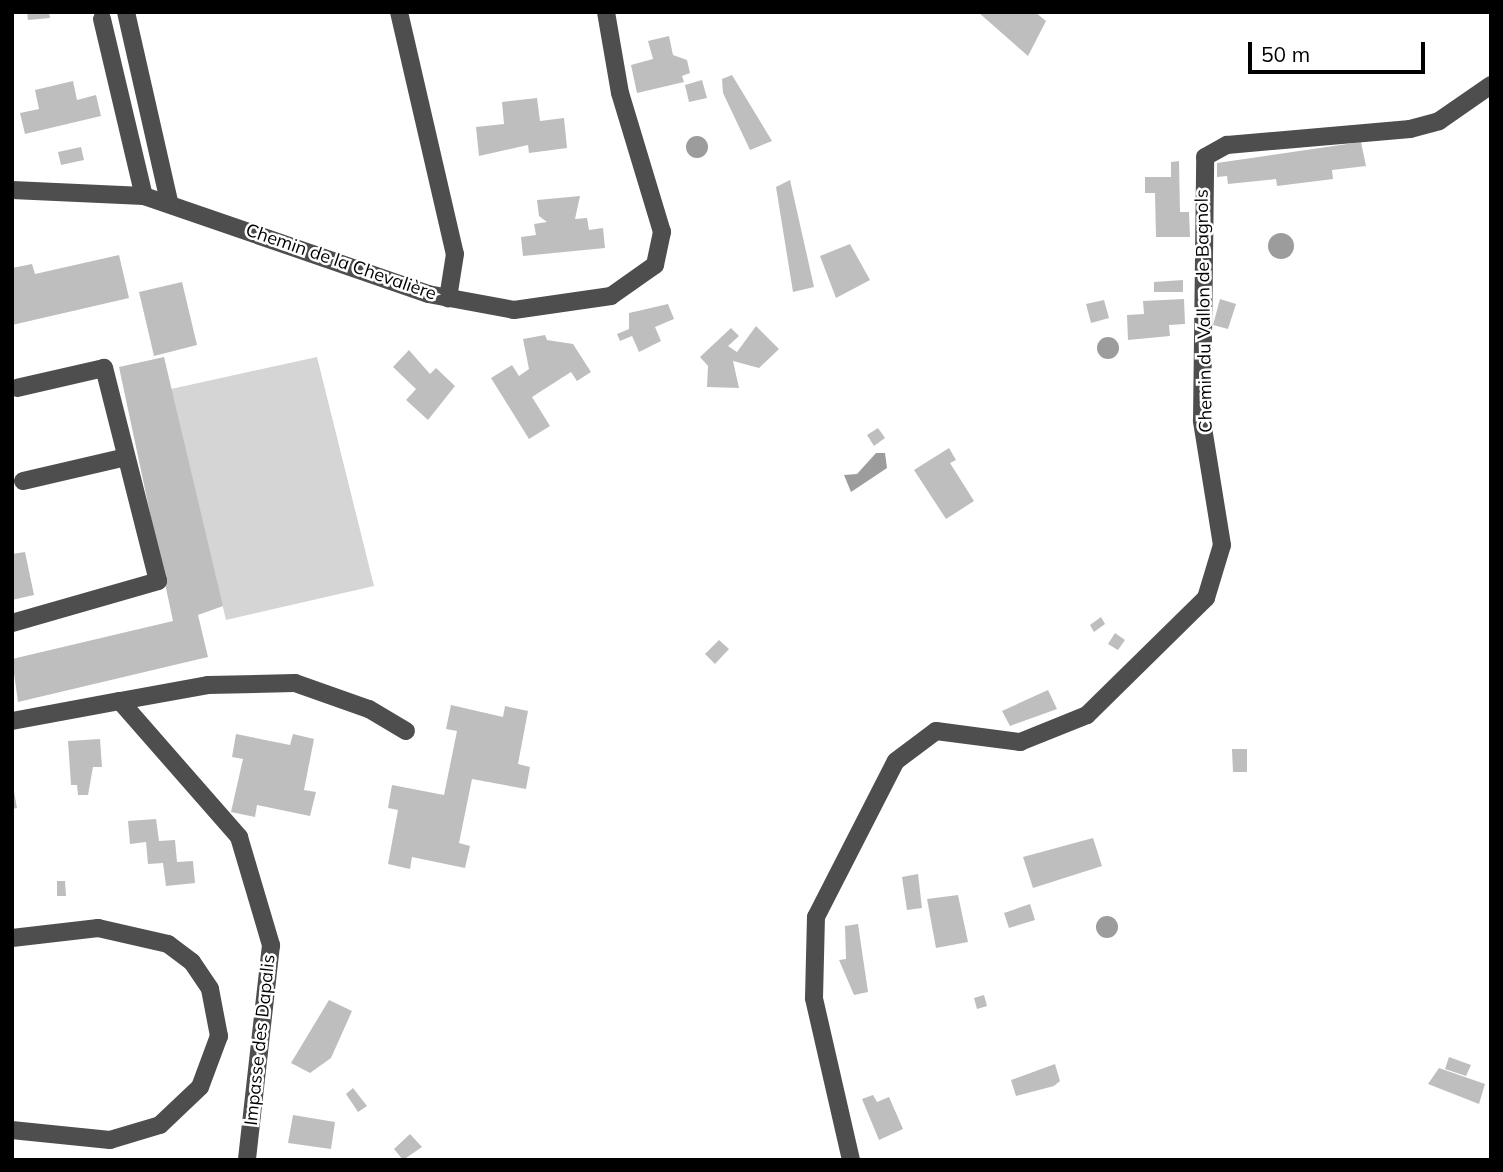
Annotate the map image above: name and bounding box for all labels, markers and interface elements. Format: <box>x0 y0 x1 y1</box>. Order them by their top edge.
scale bar <box>1251 28 1428 72</box>
text: 50 m <box>1261 41 1310 67</box>
street label: Chemin du Vallon de Bagnols <box>1191 189 1217 433</box>
street label: Chemin de la Chevalière <box>243 219 439 305</box>
street label: Impasse des Dapalis <box>240 953 280 1127</box>

